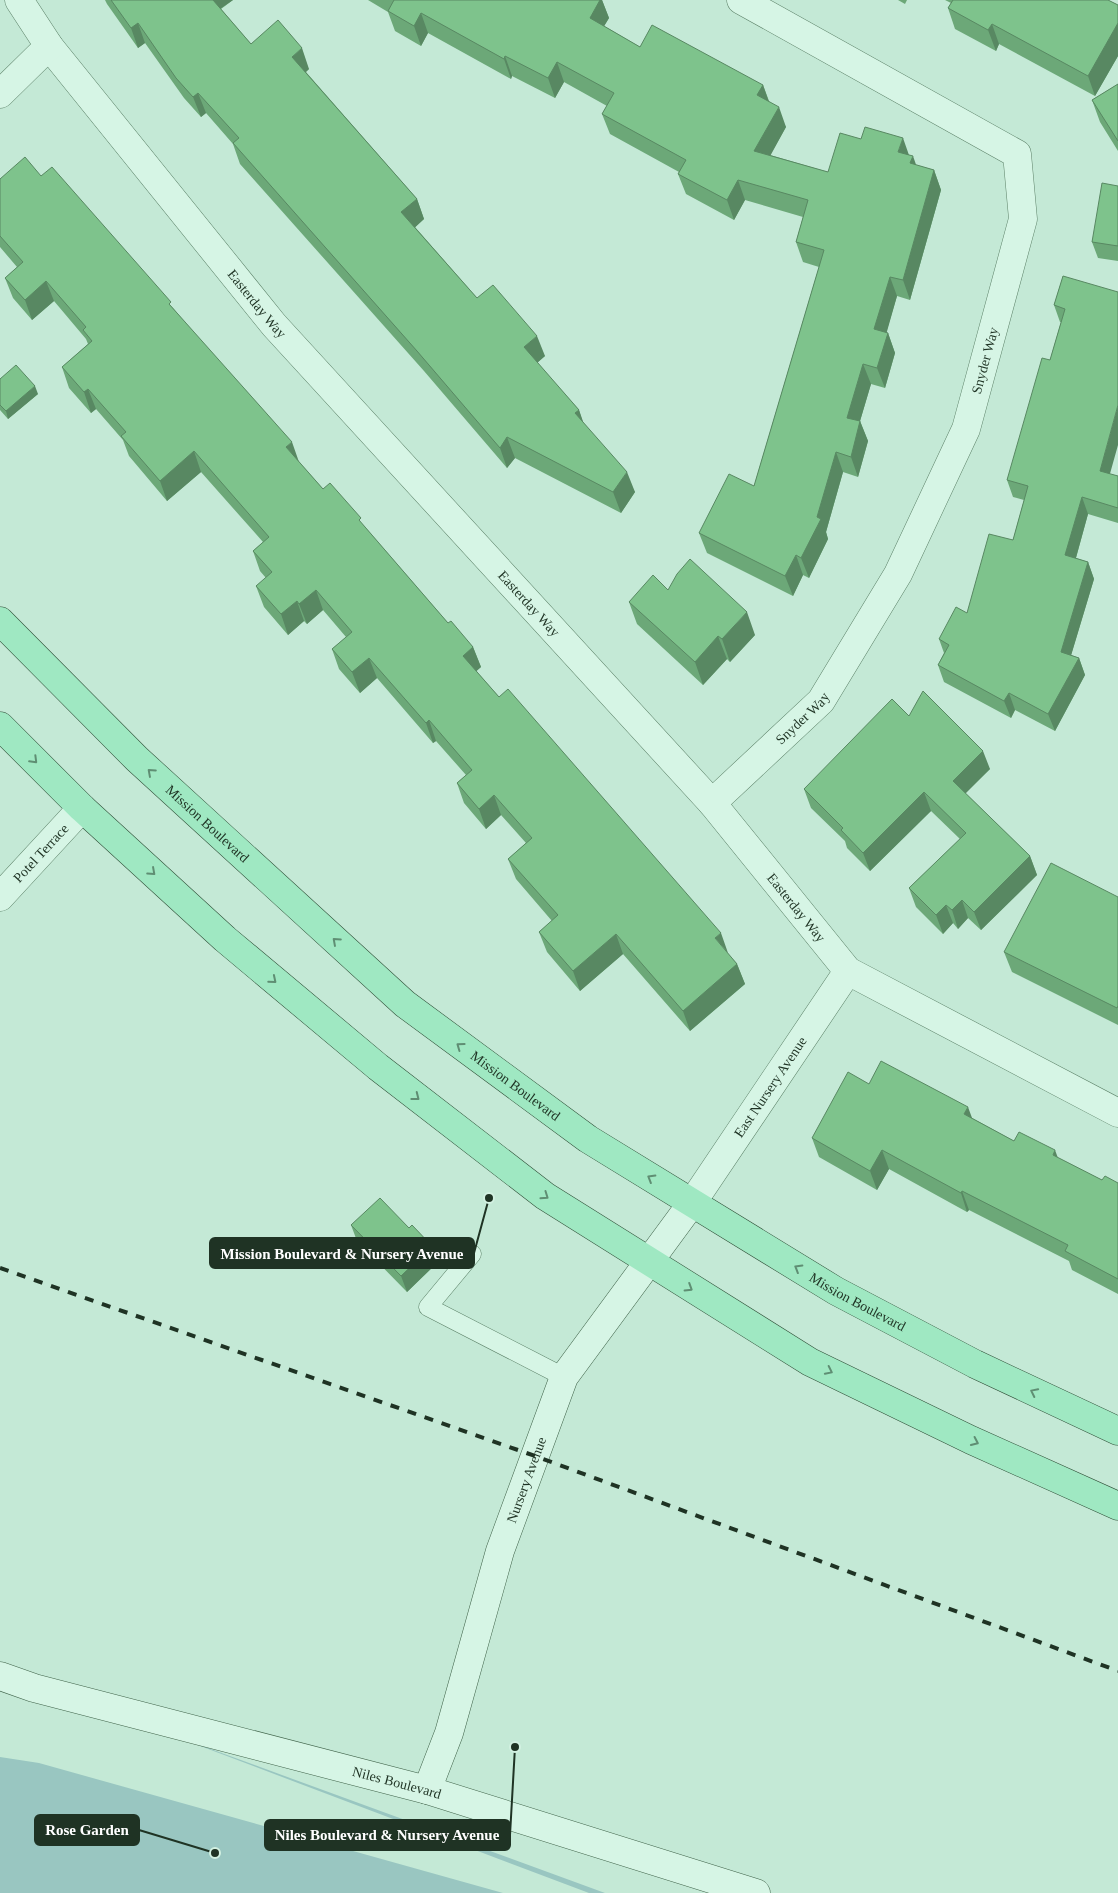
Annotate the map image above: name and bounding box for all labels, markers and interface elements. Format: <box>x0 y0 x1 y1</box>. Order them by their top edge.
street label: Easterday Way <box>224 267 289 341</box>
street label: Snyder Way <box>969 326 1001 395</box>
street label: Easterday Way <box>495 568 563 640</box>
street label: Snyder Way <box>773 690 832 747</box>
one-way arrow <box>28 754 37 763</box>
one-way arrow <box>148 769 157 778</box>
street label: Mission Boulevard <box>163 782 252 865</box>
street label: Potel Terrace <box>10 821 72 885</box>
one-way arrow <box>146 866 155 875</box>
street label: Easterday Way <box>764 870 828 945</box>
one-way arrow <box>332 938 341 947</box>
one-way arrow <box>268 974 277 983</box>
street label: East Nursery Avenue <box>731 1034 810 1140</box>
one-way arrow <box>457 1043 466 1051</box>
street label: Mission Boulevard <box>468 1048 563 1124</box>
one-way arrow <box>410 1092 419 1100</box>
one-way arrow <box>647 1174 656 1184</box>
one-way arrow <box>539 1190 549 1199</box>
callout: Mission Boulevard & Nursery Avenue <box>210 1238 474 1268</box>
text: Mission Boulevard & Nursery Avenue <box>220 1246 464 1262</box>
one-way arrow <box>794 1264 803 1274</box>
street label: Mission Boulevard <box>807 1270 908 1334</box>
one-way arrow <box>684 1281 693 1291</box>
one-way arrow <box>824 1365 833 1375</box>
one-way arrow <box>1030 1388 1039 1398</box>
street label: Nursery Avenue <box>504 1435 549 1525</box>
one-way arrow <box>970 1436 979 1446</box>
street label: Niles Boulevard <box>351 1764 443 1802</box>
callout: Rose Garden <box>35 1815 139 1845</box>
callout: Niles Boulevard & Nursery Avenue <box>265 1820 510 1850</box>
text: Rose Garden <box>45 1822 130 1838</box>
text: Niles Boulevard & Nursery Avenue <box>275 1827 500 1843</box>

